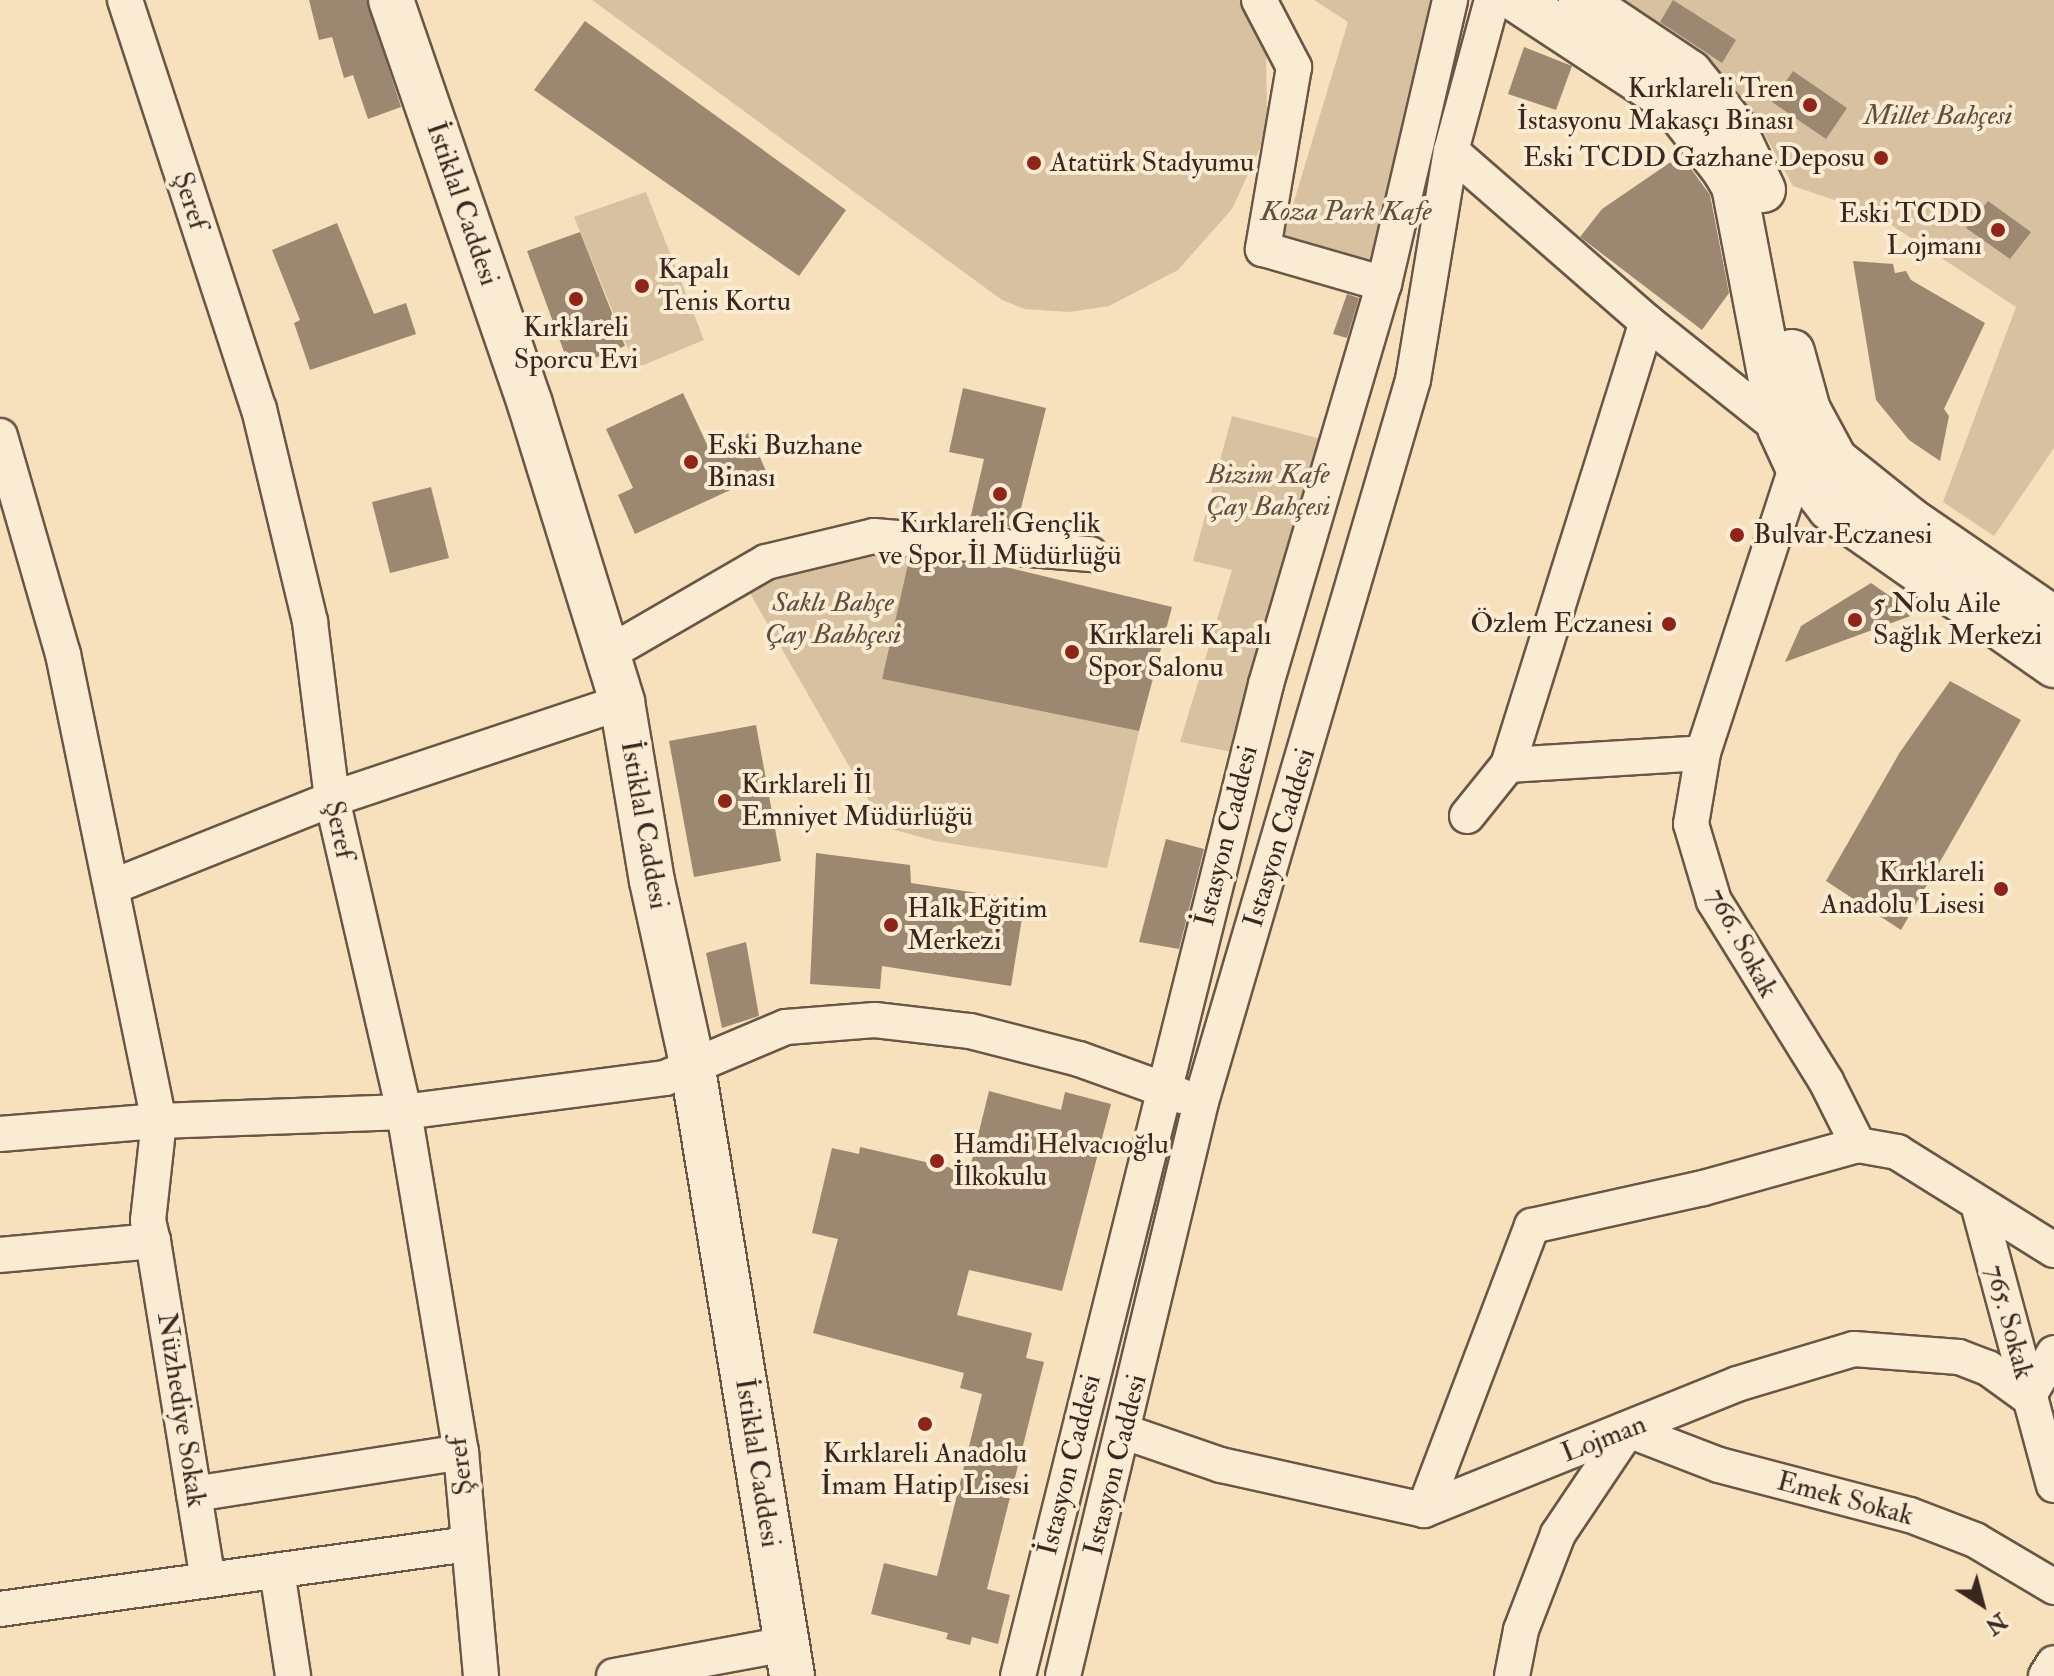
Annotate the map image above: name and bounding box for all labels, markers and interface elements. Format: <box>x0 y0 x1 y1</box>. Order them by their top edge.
place label: Kırklareli Tren İstasyonu Makasçı Binası <box>1517 72 1794 138</box>
marker: Kırklareli Tren İstasyonu Makasçı Binası <box>1801 96 1819 114</box>
park label: Millet Bahçesi <box>1864 99 2012 133</box>
street label: İstiklal Caddesi <box>418 118 506 290</box>
place label: Eski TCDD Gazhane Deposu <box>1523 141 1865 175</box>
place label: Atatürk Stadyumu <box>1050 146 1254 180</box>
marker: Eski TCDD Gazhane Deposu <box>1872 149 1890 167</box>
marker: Atatürk Stadyumu <box>1025 154 1043 172</box>
street label: Şeref <box>165 168 215 234</box>
park label: Koza Park Kafe <box>1260 195 1432 229</box>
place label: Eski TCDD Lojmanı <box>1839 197 1982 263</box>
marker: Eski TCDD Lojmanı <box>1989 221 2007 239</box>
place label: Kapalı Tenis Kortu <box>658 253 791 319</box>
marker: Kapalı Tenis Kortu <box>633 277 651 295</box>
marker: Kırklareli Sporcu Evi <box>567 290 585 308</box>
place label: Kırklareli Sporcu Evi <box>514 311 638 377</box>
place label: Eski Buzhane Binası <box>707 429 862 495</box>
marker: Eski Buzhane Binası <box>682 453 700 471</box>
park label: Bizim Kafe Çay Bahçesi <box>1206 458 1330 524</box>
marker: Kırklareli Gençlik ve Spor İl Müdürlüğü <box>991 485 1009 503</box>
place label: Kırklareli Gençlik ve Spor İl Müdürlüğü <box>879 507 1121 573</box>
place label: Bulvar Eczanesi <box>1753 518 1932 552</box>
marker: Bulvar Eczanesi <box>1728 526 1746 544</box>
park label: Saklı Bahçe Çay Babhçesi <box>765 586 901 652</box>
place label: 5 Nolu Aile Sağlık Merkezi <box>1873 587 2042 653</box>
place label: Özlem Eczanesi <box>1471 607 1653 641</box>
marker: 5 Nolu Aile Sağlık Merkezi <box>1844 609 1866 631</box>
marker: Özlem Eczanesi <box>1660 615 1678 633</box>
place label: Kırklareli Kapalı Spor Salonu <box>1088 619 1271 685</box>
marker: Kırklareli Kapalı Spor Salonu <box>1063 643 1081 661</box>
street label: İstiklal Caddesi <box>613 738 675 912</box>
street label: İstasyon Caddesi <box>1188 742 1266 930</box>
street label: Istasyon Caddesi <box>1237 745 1323 931</box>
place label: Kırklareli İl Emniyet Müdürlüğü <box>741 768 973 834</box>
marker: Kırklareli İl Emniyet Müdürlüğü <box>716 792 734 810</box>
street label: Şeref <box>316 798 362 862</box>
place label: Kırklareli Anadolu Lisesi <box>1821 856 1985 922</box>
marker: Kırklareli Anadolu Lisesi <box>1992 880 2010 898</box>
street label: 766. Sokak <box>1699 882 1785 1004</box>
place label: Halk Eğitim Merkezi <box>907 892 1047 958</box>
marker: Halk Eğitim Merkezi <box>882 916 900 934</box>
place label: Hamdi Helvacıoğlu İlkokulu <box>953 1128 1169 1194</box>
marker: Hamdi Helvacıoğlu İlkokulu <box>928 1152 946 1170</box>
street label: 765. Sokak <box>1978 1261 2040 1383</box>
street label: Nüzhediye Sokak <box>149 1310 213 1510</box>
street label: İstasyon Caddesi <box>1031 1371 1109 1559</box>
street label: Istasyon Caddesi <box>1077 1371 1155 1559</box>
street label: İstiklal Caddesi <box>727 1376 787 1550</box>
street label: Lojman <box>1557 1408 1651 1470</box>
marker: Kırklareli Anadolu İmam Hatip Lisesi <box>916 1415 934 1433</box>
street label: Şeref <box>441 1435 481 1497</box>
place label: Kırklareli Anadolu İmam Hatip Lisesi <box>820 1437 1030 1503</box>
street label: Emek Sokak <box>1773 1465 1917 1533</box>
north arrow <box>1942 1564 2022 1644</box>
text: N <box>1980 1606 2012 1641</box>

